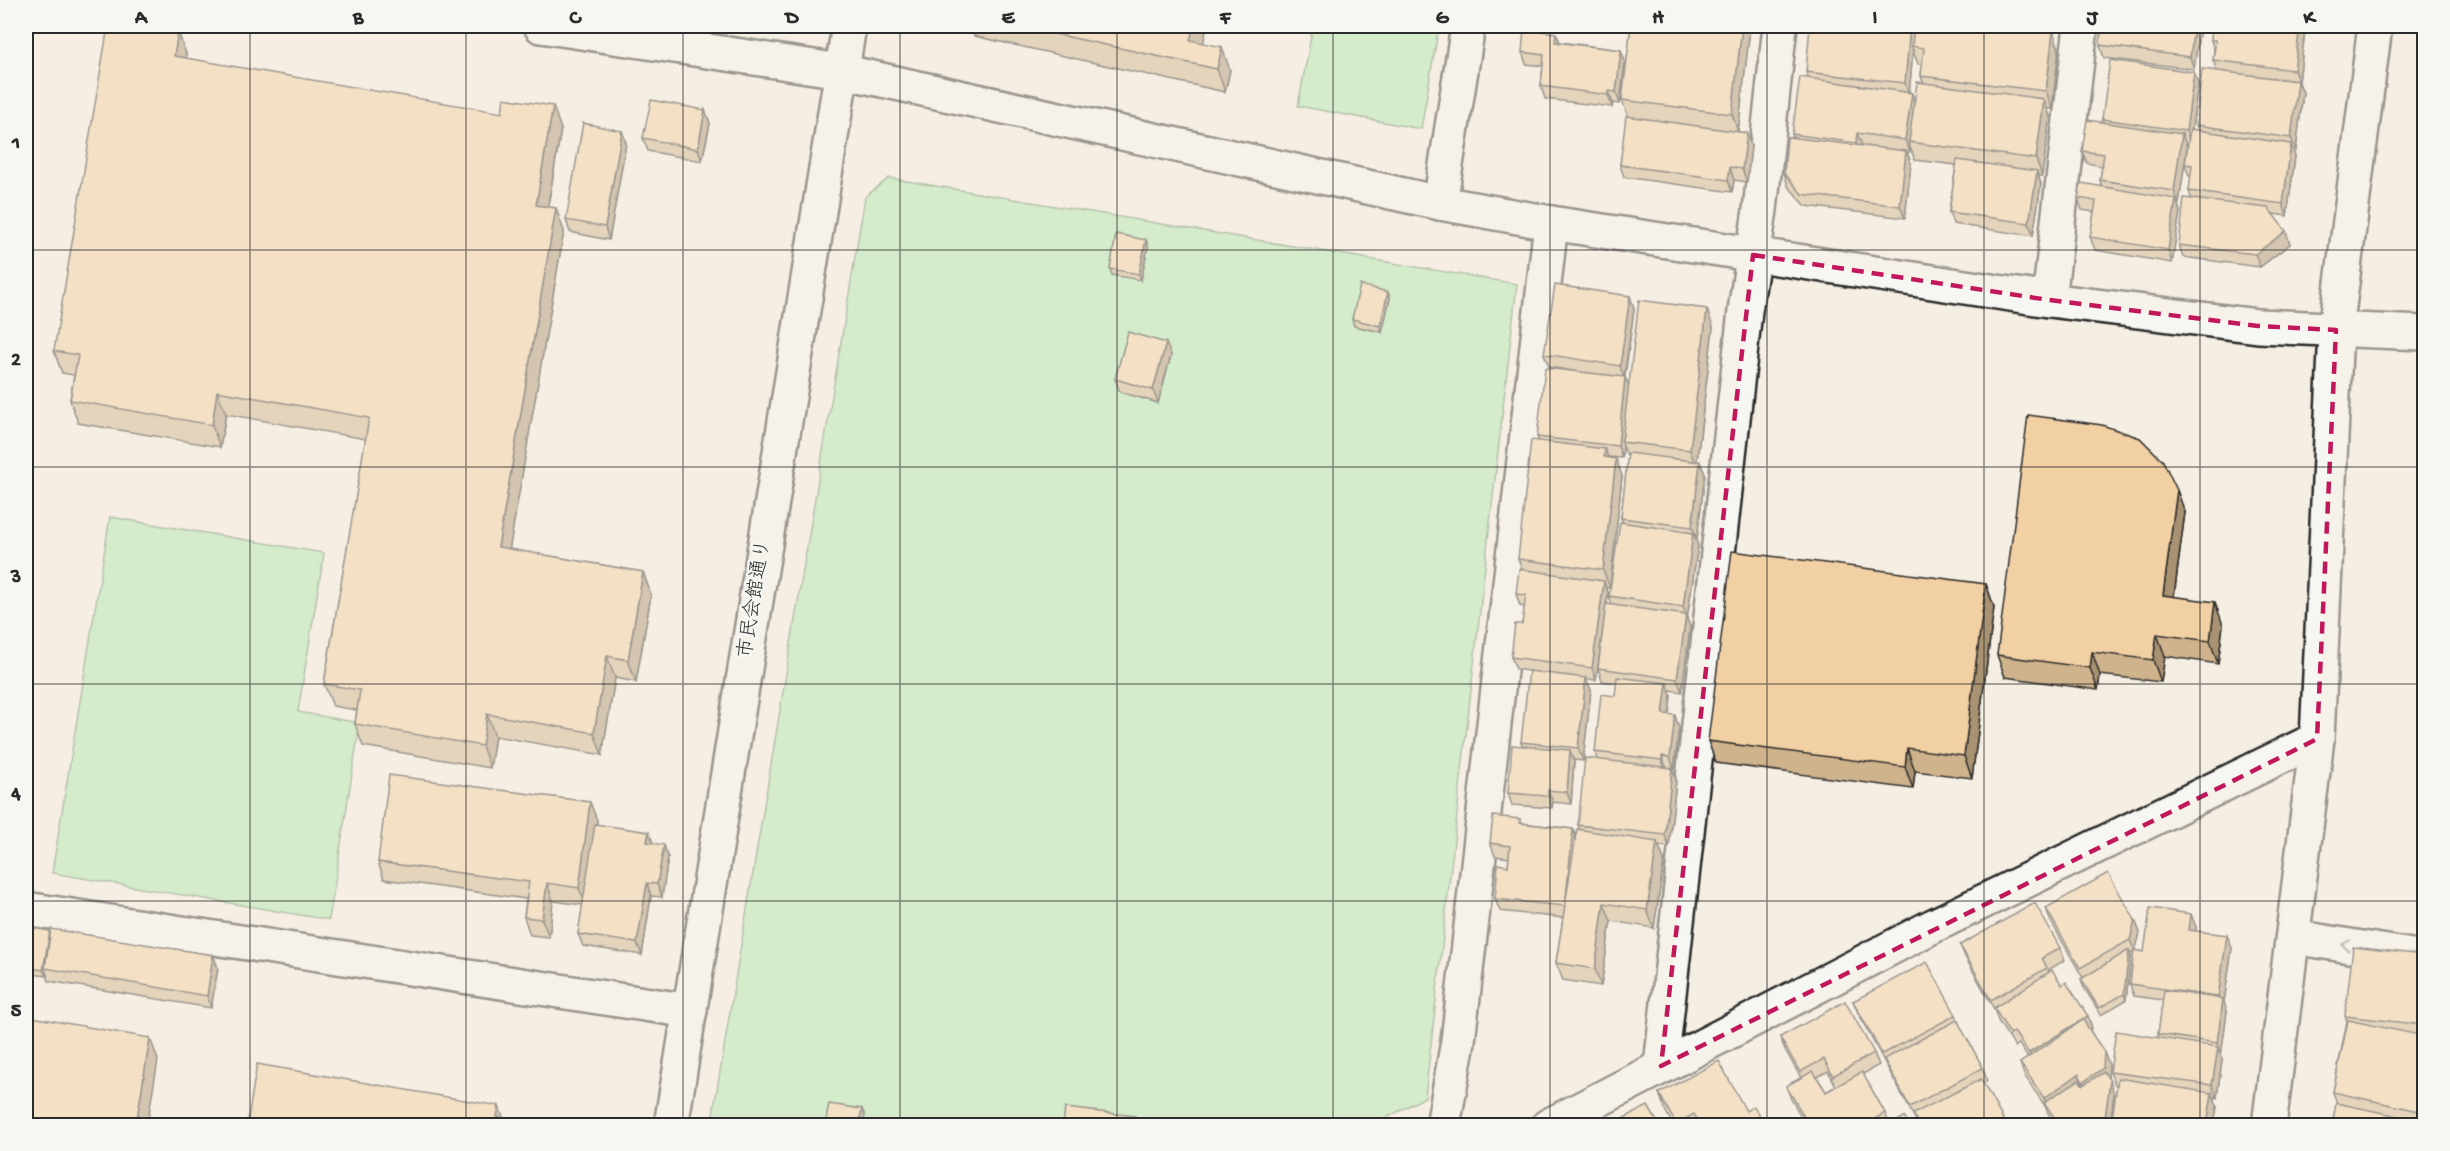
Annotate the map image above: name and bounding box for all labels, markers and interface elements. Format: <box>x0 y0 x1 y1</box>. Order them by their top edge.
text: A <box>134 8 149 31</box>
text: B <box>352 8 364 31</box>
text: C <box>569 8 583 31</box>
text: D <box>783 8 799 31</box>
text: E <box>1002 8 1016 31</box>
text: F <box>1219 8 1232 31</box>
text: G <box>1436 8 1450 31</box>
text: H <box>1652 8 1664 31</box>
text: I <box>1873 8 1878 31</box>
text: J <box>2086 8 2099 31</box>
text: K <box>2302 8 2317 31</box>
text: 1 <box>11 133 20 156</box>
text: 2 <box>11 350 21 373</box>
street label: 市民会館通り <box>733 538 777 660</box>
text: 3 <box>10 567 21 590</box>
text: 4 <box>10 784 21 807</box>
one-way arrow <box>2341 940 2351 952</box>
text: 5 <box>11 1001 22 1024</box>

